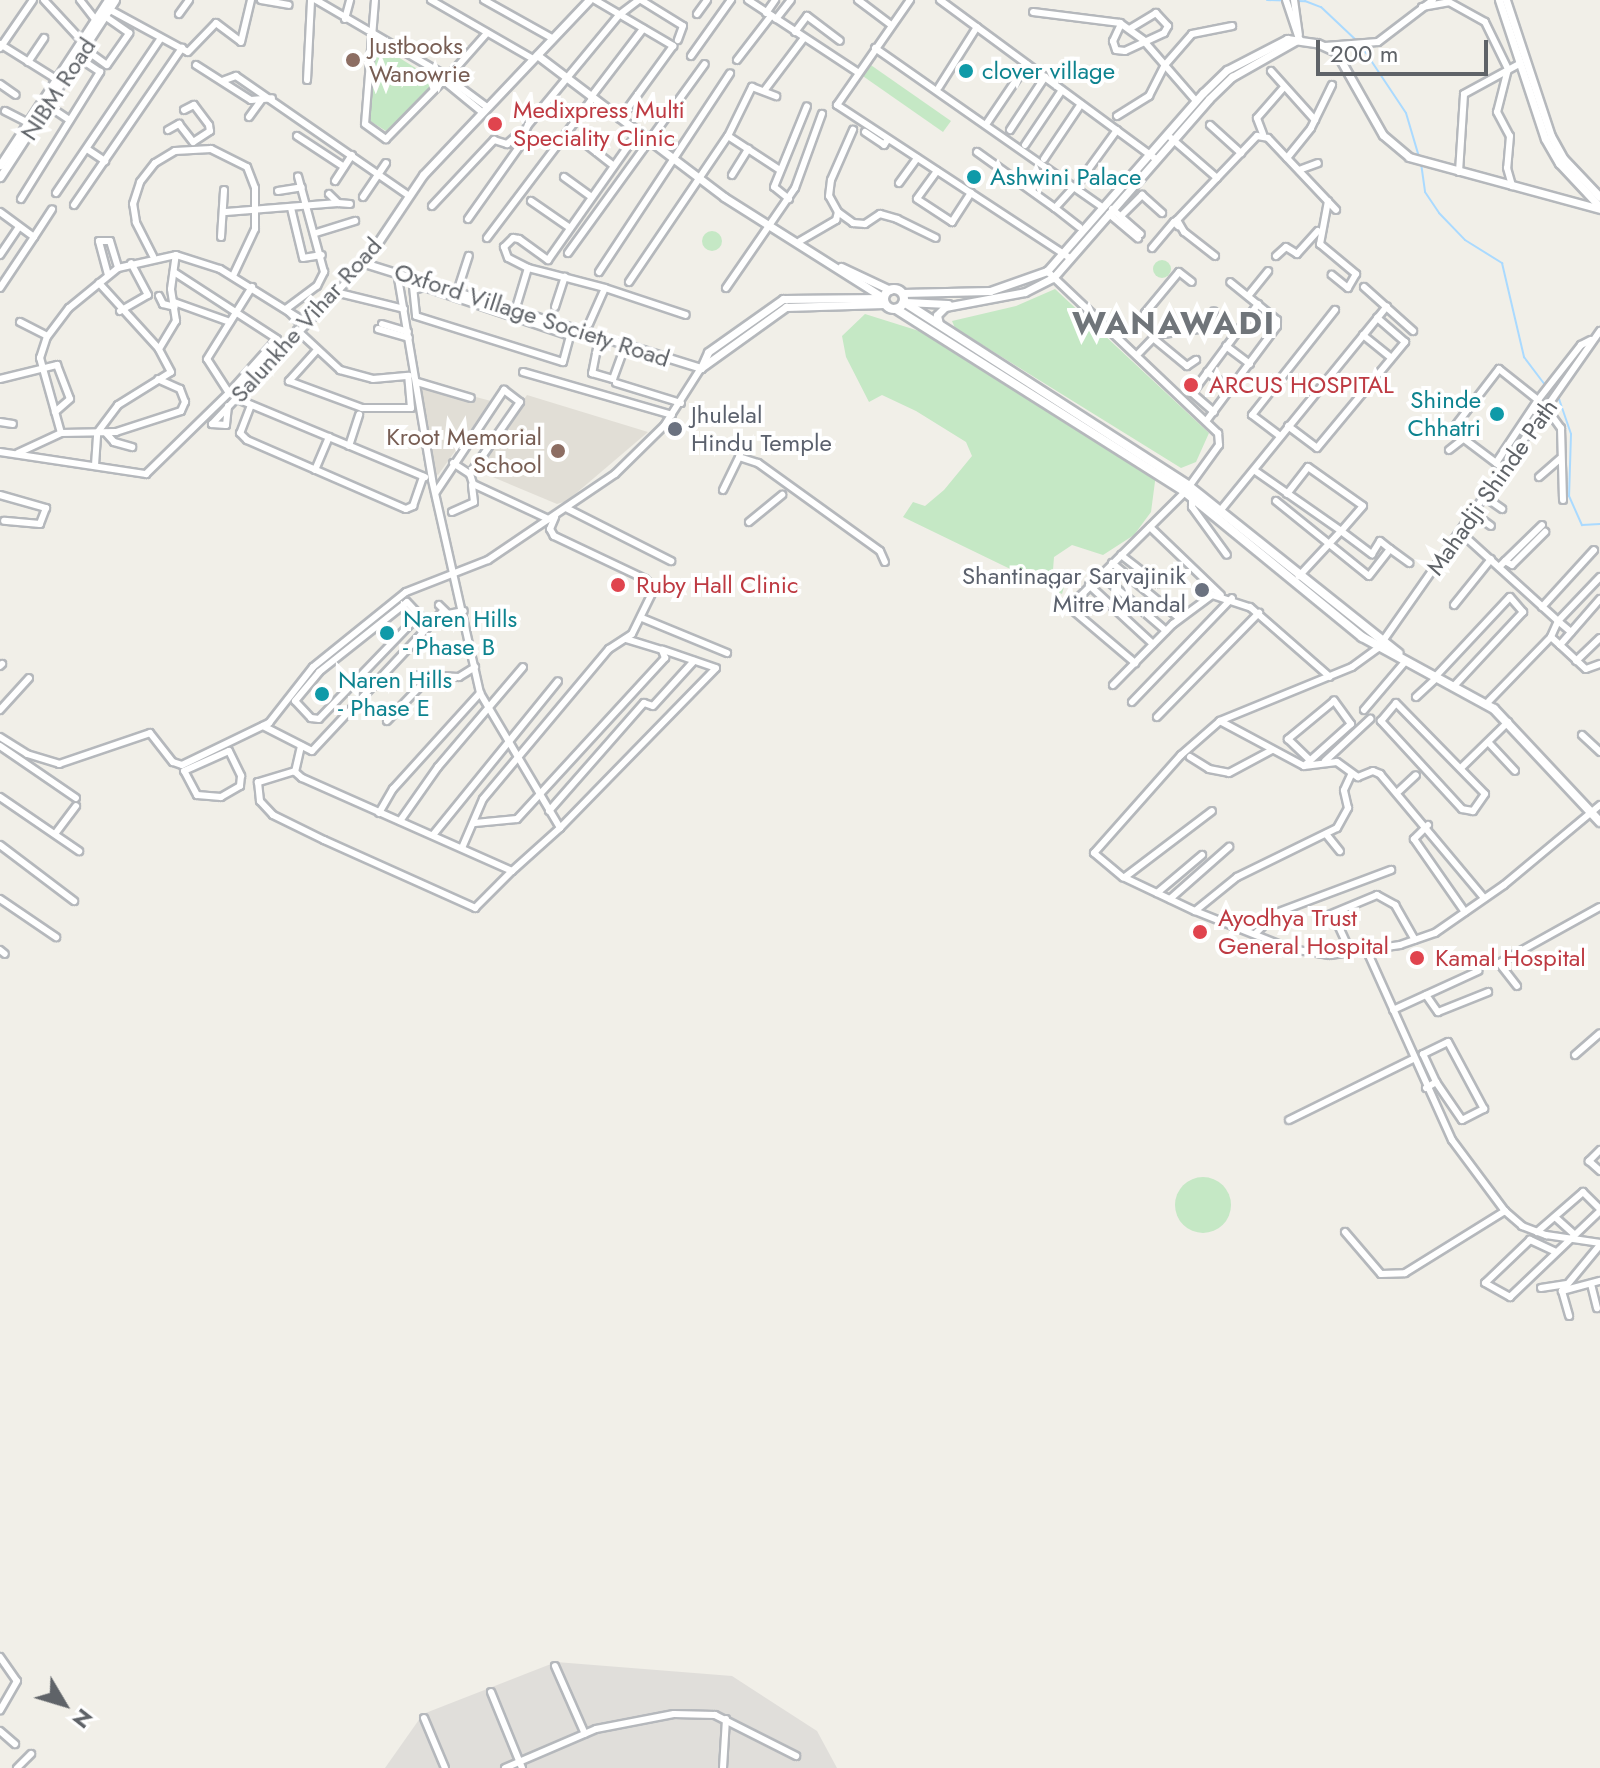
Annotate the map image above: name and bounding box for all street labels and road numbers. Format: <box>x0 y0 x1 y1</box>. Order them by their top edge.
street label: NIBM Road <box>14 32 102 146</box>
street label: Salunkhe Vihar Road <box>225 232 387 408</box>
street label: Oxford Village Society Road <box>391 257 673 373</box>
street label: Mahadji Shinde Path <box>1420 393 1564 581</box>

